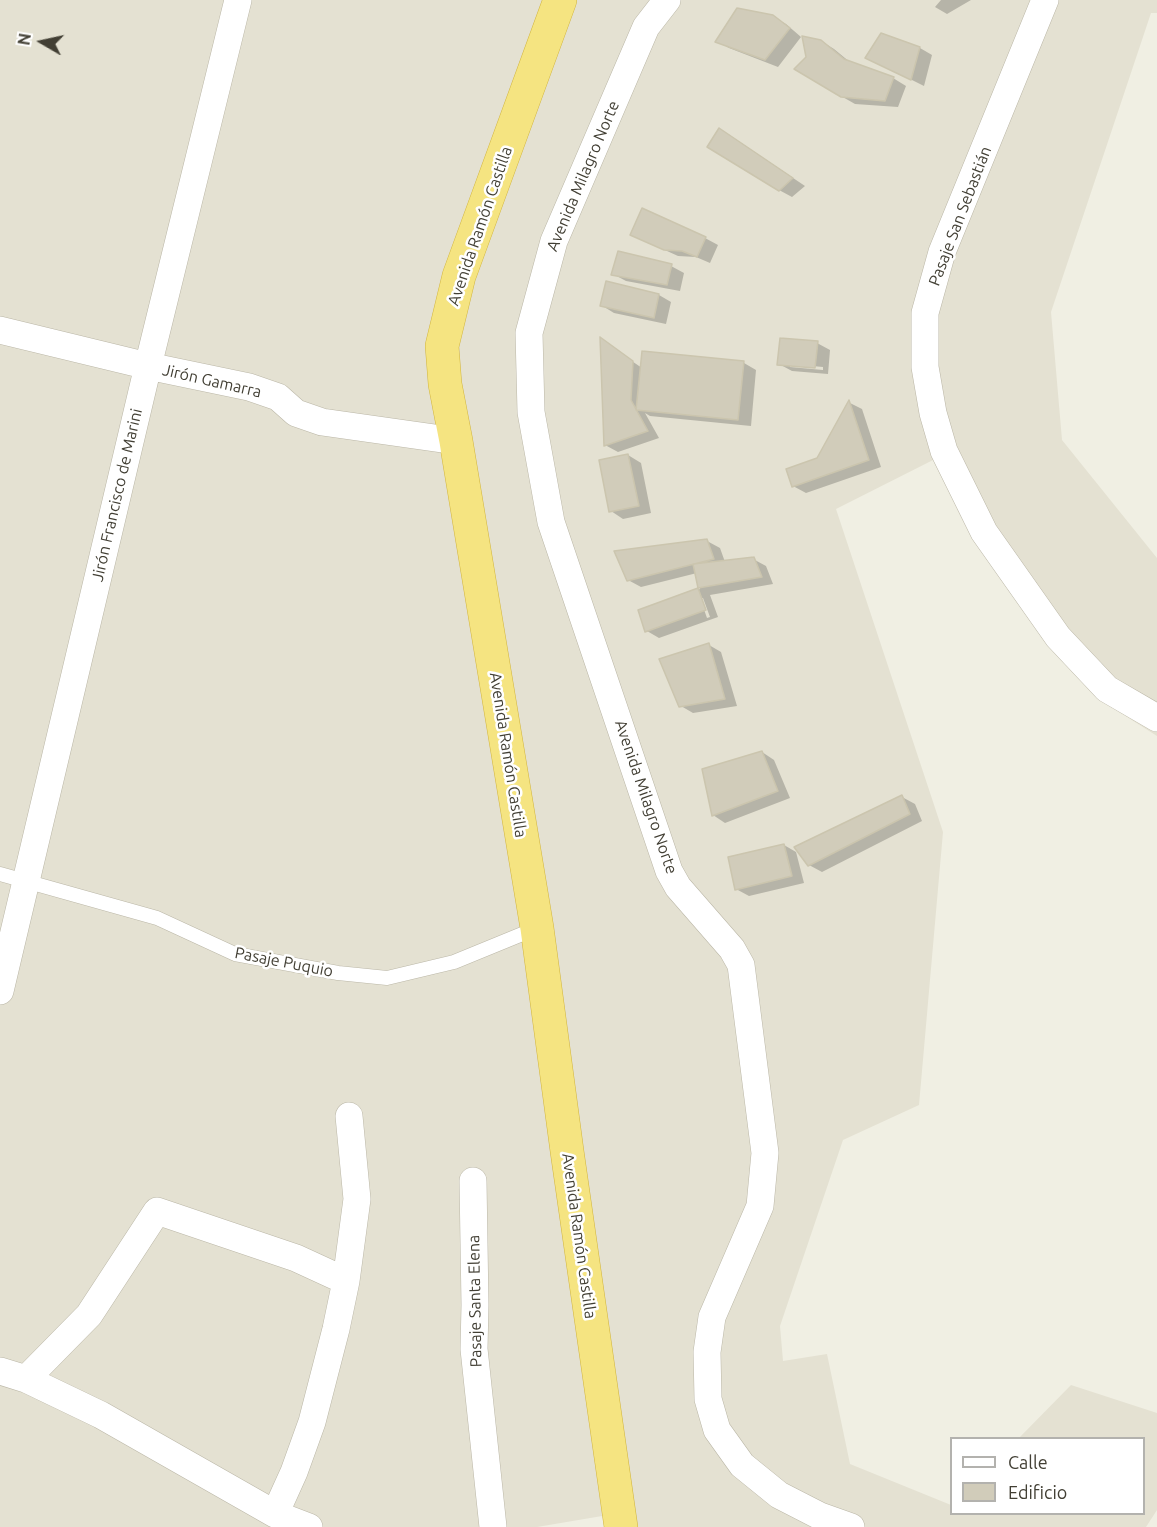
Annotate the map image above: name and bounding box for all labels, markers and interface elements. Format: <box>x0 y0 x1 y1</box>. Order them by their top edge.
north arrow <box>12 12 72 72</box>
text: N <box>14 32 34 46</box>
street label: Avenida Milagro Norte <box>543 98 623 254</box>
street label: Avenida Ramón Castilla <box>444 144 516 308</box>
street label: Pasaje San Sebastián <box>925 144 995 288</box>
street label: Jirón Gamarra <box>161 360 263 402</box>
street label: Jirón Francisco de Marini <box>88 407 146 583</box>
street label: Avenida Ramón Castilla <box>485 671 531 839</box>
street label: Avenida Milagro Norte <box>611 718 681 876</box>
street label: Pasaje Puquio <box>233 943 335 981</box>
street label: Avenida Ramón Castilla <box>558 1152 600 1320</box>
street label: Pasaje Santa Elena <box>464 1235 486 1367</box>
legend <box>950 1437 1145 1515</box>
text: Calle <box>1008 1452 1048 1472</box>
text: Edificio <box>1008 1482 1067 1502</box>

